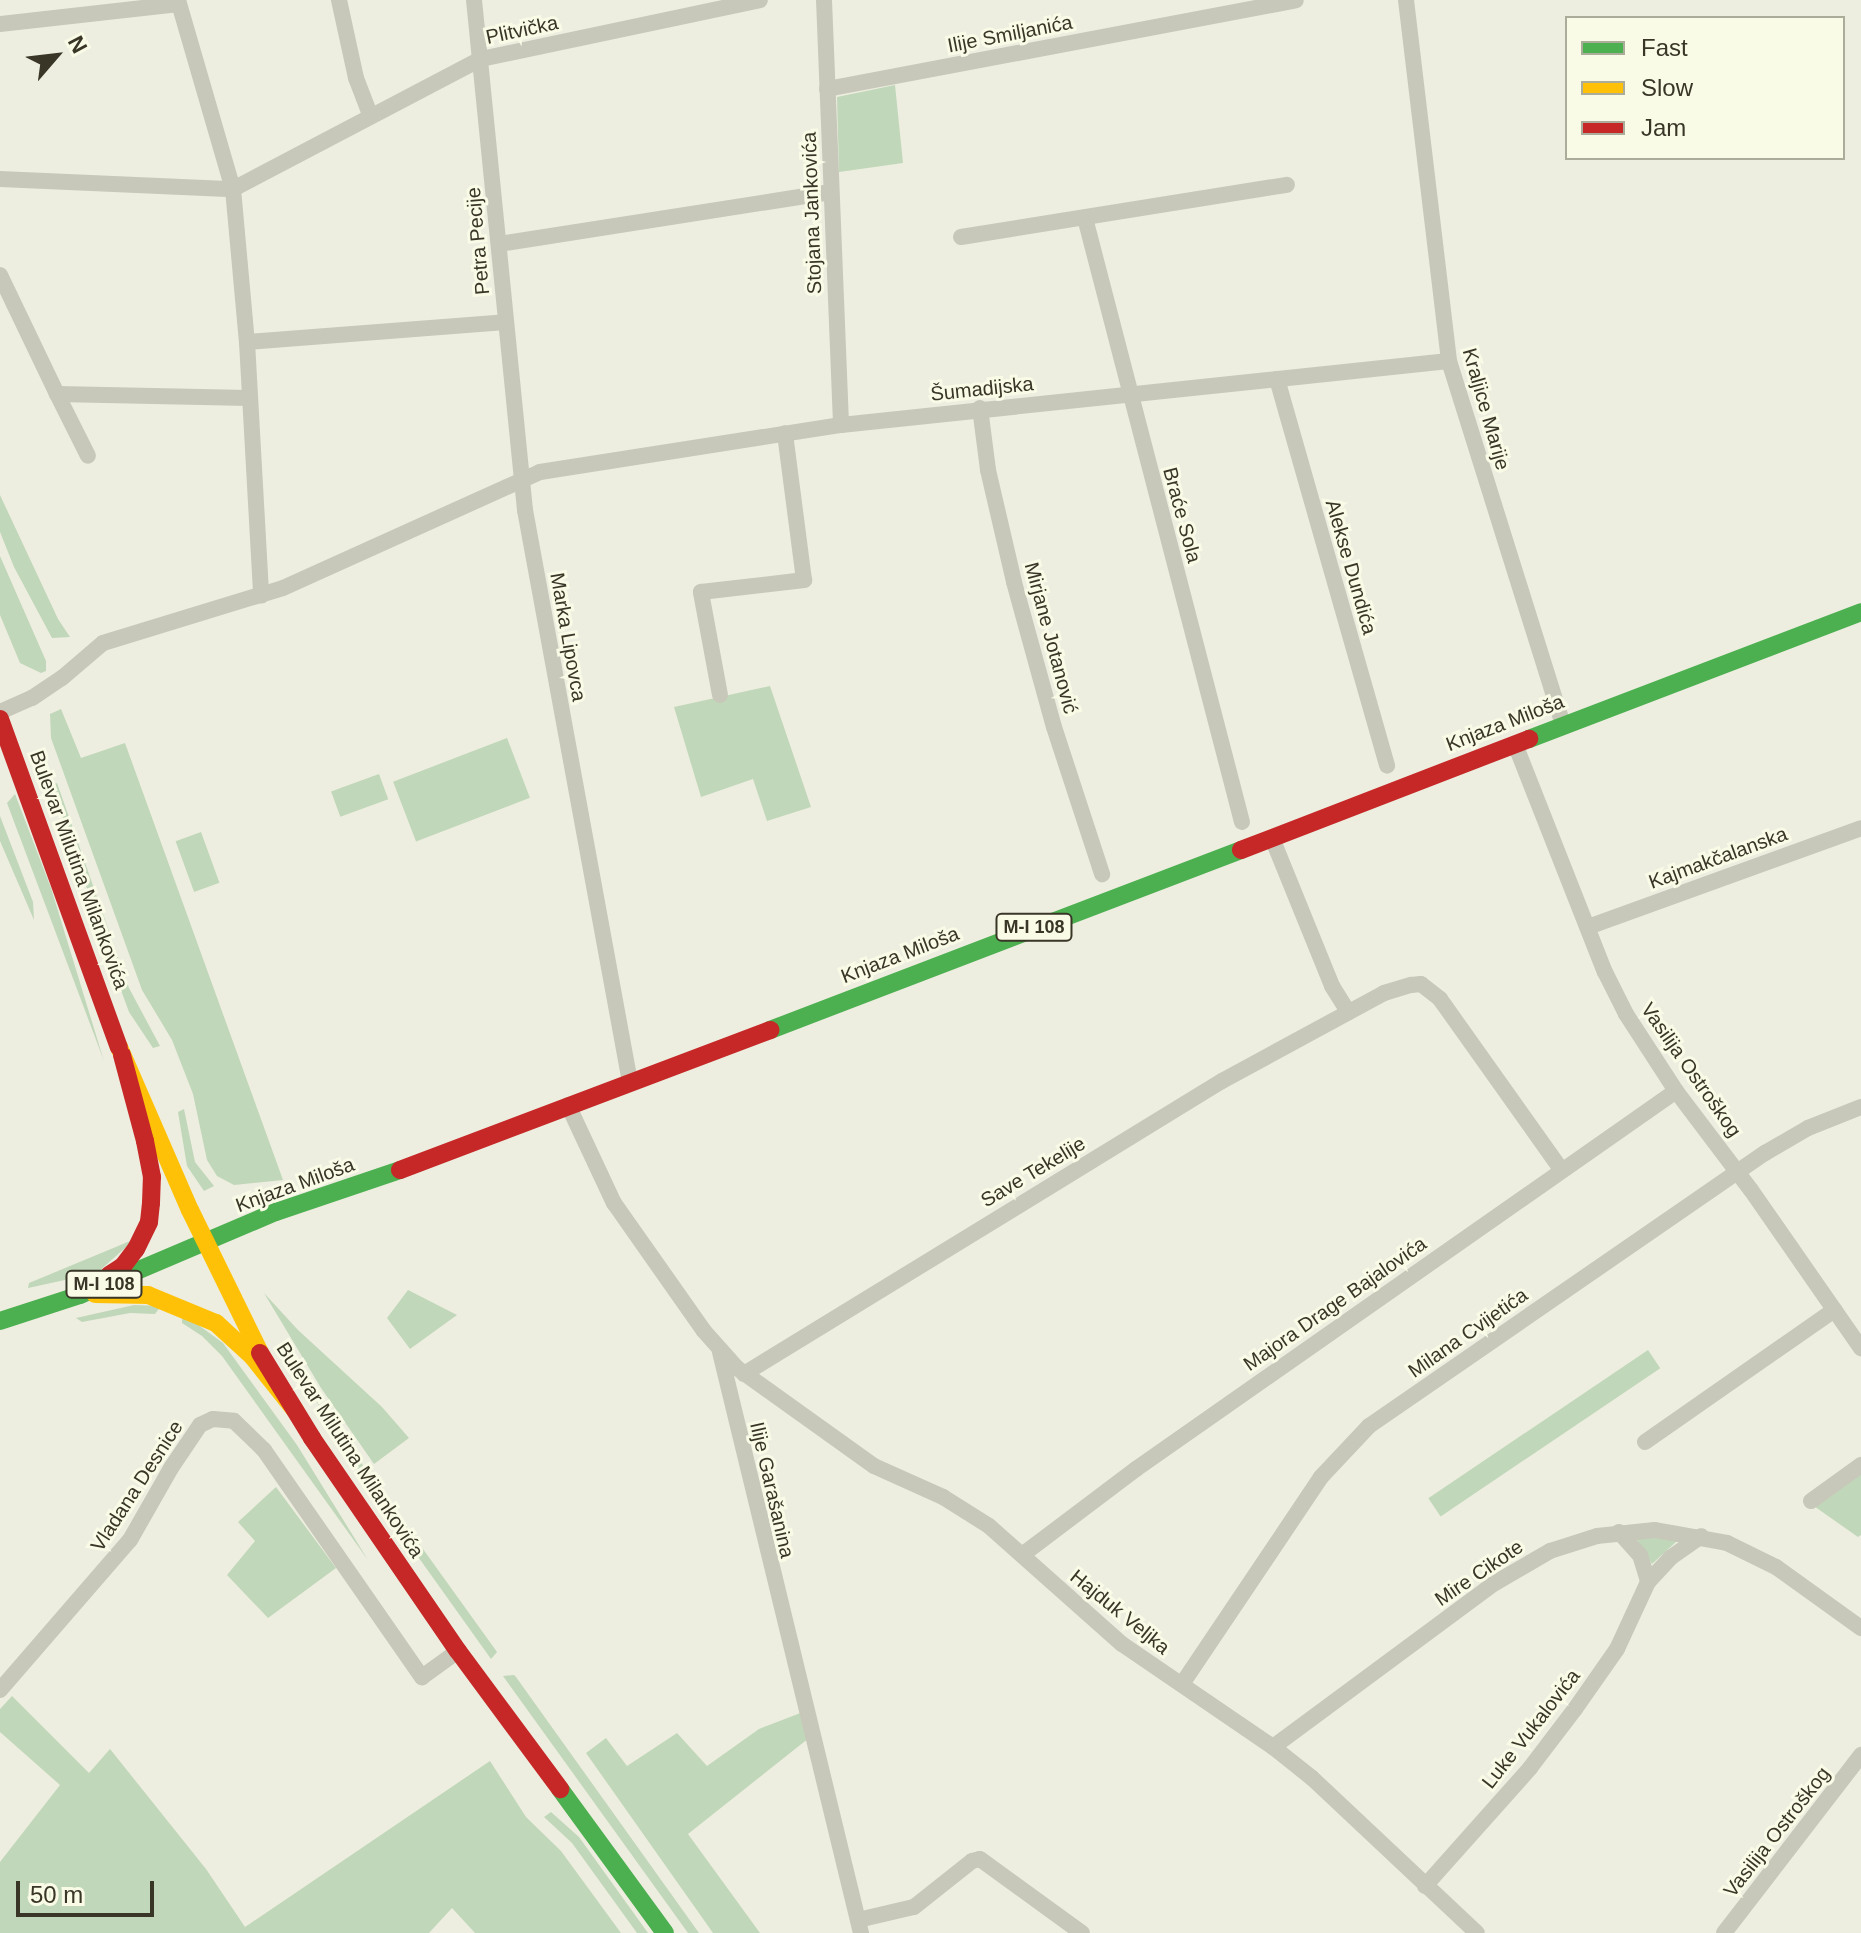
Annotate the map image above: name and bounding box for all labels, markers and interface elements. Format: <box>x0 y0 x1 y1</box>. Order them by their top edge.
street label: Ilije Smiljanića <box>946 10 1074 58</box>
street label: Plitvička <box>484 11 560 49</box>
north arrow <box>16 16 96 96</box>
legend <box>1565 16 1845 160</box>
text: N <box>63 32 92 57</box>
text: Fast <box>1641 34 1688 61</box>
text: Slow <box>1641 74 1693 101</box>
text: Jam <box>1641 114 1686 141</box>
street label: Stojana Jankovića <box>797 131 827 295</box>
street label: Petra Pecije <box>461 186 495 296</box>
street label: Kraljice Marije <box>1457 345 1515 473</box>
street label: Šumadijska <box>929 372 1035 406</box>
street label: Braće Sola <box>1158 465 1206 565</box>
street label: Alekse Dundića <box>1320 497 1382 637</box>
street label: Mirjane Jotanović <box>1019 560 1083 716</box>
street label: Marka Lipovca <box>545 571 591 703</box>
street label: Knjaza Miloša <box>1443 689 1567 757</box>
street label: Bulevar Milutina Milankovića <box>25 747 133 993</box>
street label: Kajmakčalanska <box>1645 822 1791 894</box>
road number: M-I 108 <box>994 913 1074 941</box>
street label: Knjaza Miloša <box>838 921 962 989</box>
street label: Vasilija Ostroškog <box>1636 998 1746 1142</box>
street label: Save Tekelije <box>976 1131 1090 1213</box>
street label: Knjaza Miloša <box>232 1152 358 1218</box>
street label: Majora Drage Bajalovića <box>1239 1232 1431 1376</box>
road number: M-I 108 <box>64 1270 144 1298</box>
street label: Milana Cvijetića <box>1404 1283 1532 1383</box>
street label: Bulevar Milutina Milankovića <box>271 1338 429 1562</box>
street label: Vladana Desnice <box>86 1416 188 1556</box>
street label: Ilije Garašanina <box>745 1420 799 1560</box>
street label: Mire Cikote <box>1430 1535 1528 1611</box>
street label: Hajduk Veljka <box>1065 1565 1175 1659</box>
street label: Luke Vukalovića <box>1477 1665 1585 1793</box>
street label: Vasilija Ostroškog <box>1719 1762 1835 1902</box>
scale bar <box>20 1865 158 1915</box>
text: 50 m <box>30 1881 83 1908</box>

